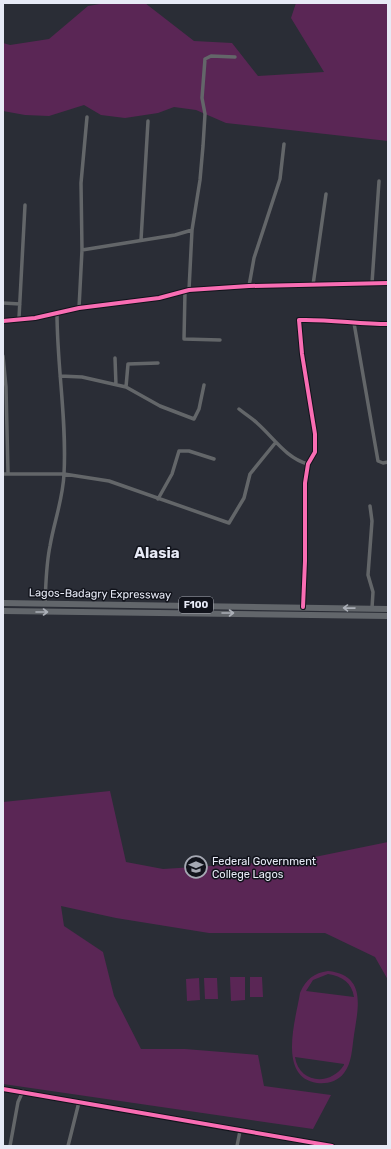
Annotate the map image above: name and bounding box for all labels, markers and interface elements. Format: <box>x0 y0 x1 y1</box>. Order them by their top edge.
district label: Alasia <box>134 544 180 562</box>
street label: Lagos-Badagry Expressway <box>29 586 171 602</box>
road number: F100 <box>179 597 213 613</box>
one-way arrow <box>343 604 356 611</box>
one-way arrow <box>35 608 48 616</box>
one-way arrow <box>221 610 234 617</box>
school or university icon: Federal Government College Lagos <box>183 854 209 880</box>
place label: Federal Government College Lagos <box>212 855 317 881</box>

